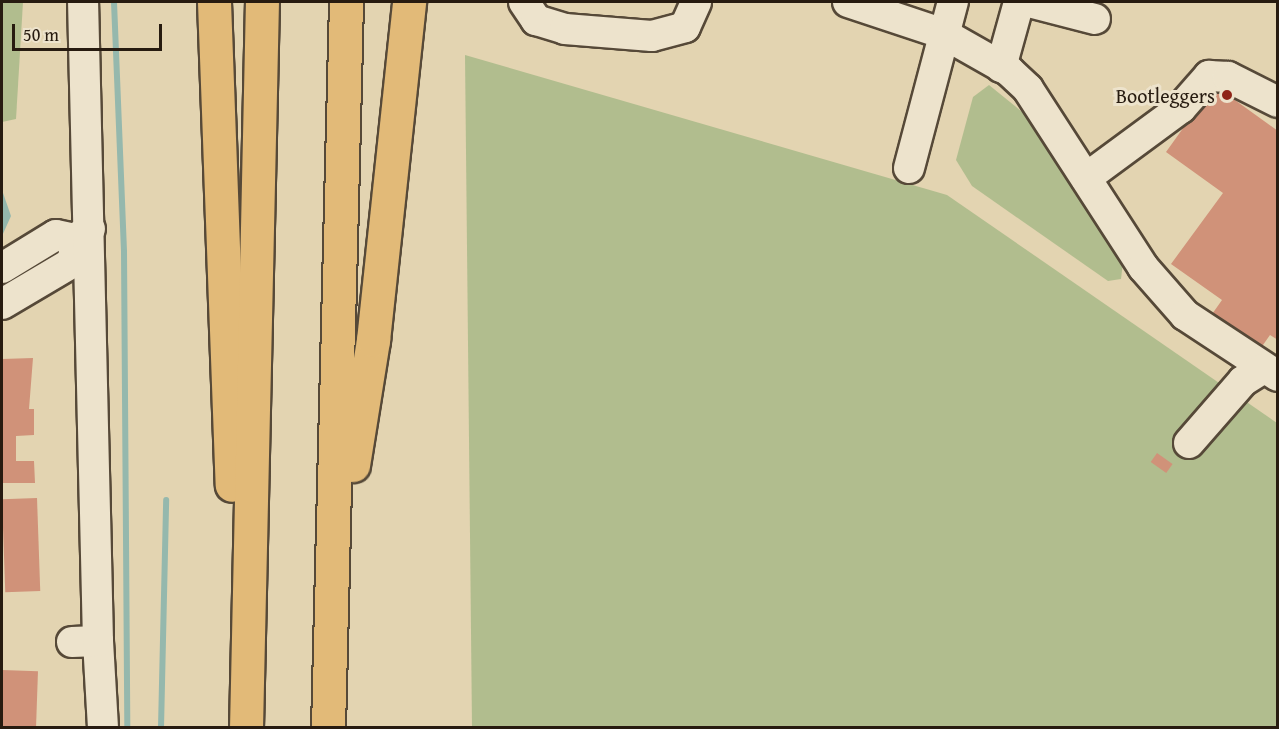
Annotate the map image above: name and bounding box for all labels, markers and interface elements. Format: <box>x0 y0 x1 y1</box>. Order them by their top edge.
scale bar <box>15 12 165 50</box>
text: 50 m <box>23 21 59 48</box>
place label: Bootleggers <box>1116 83 1215 107</box>
marker: Bootleggers <box>1220 88 1234 102</box>

